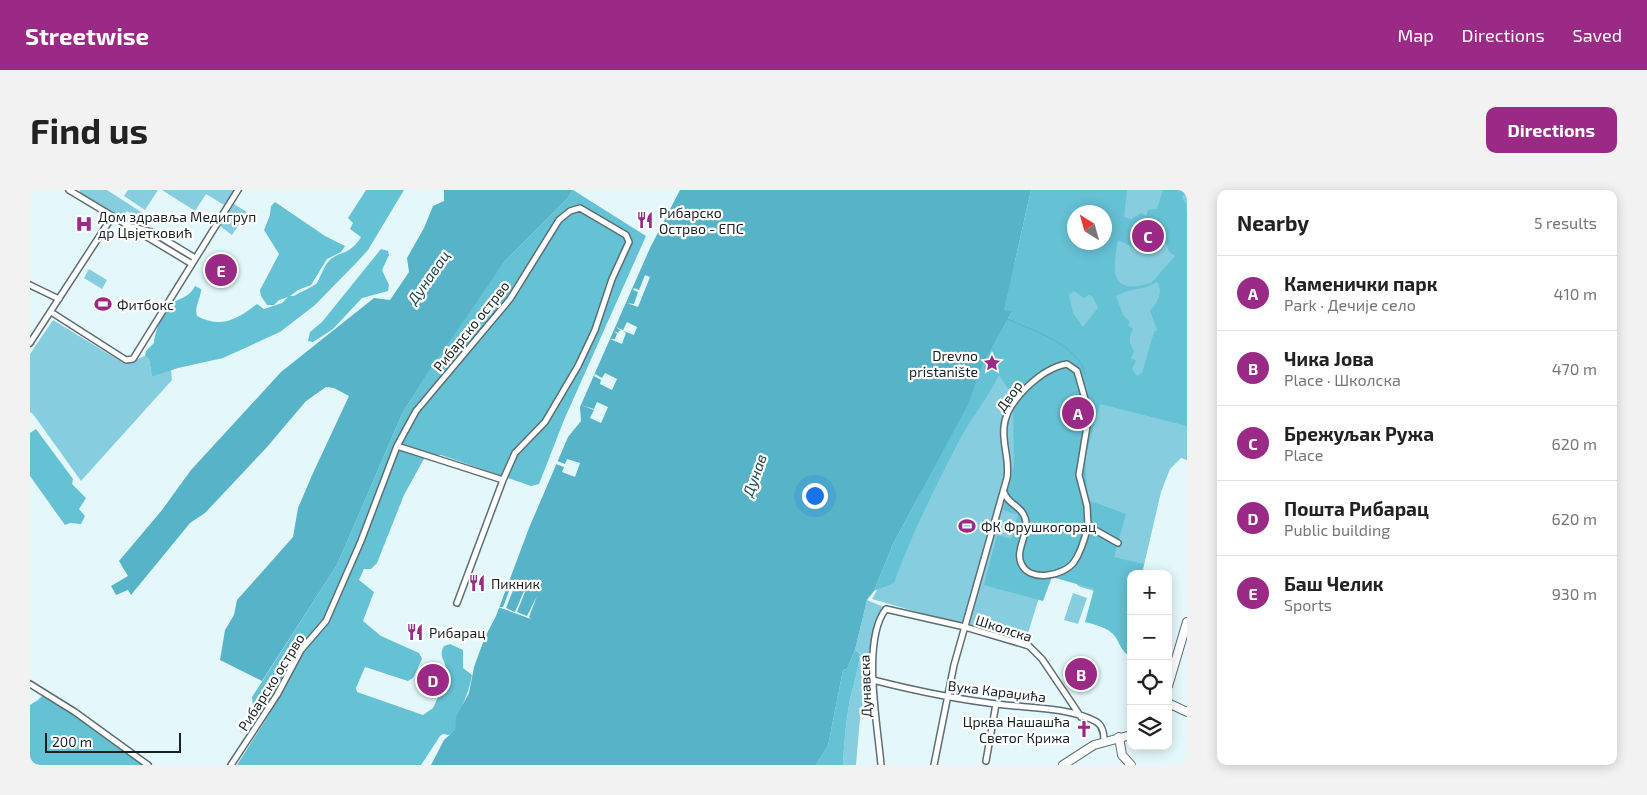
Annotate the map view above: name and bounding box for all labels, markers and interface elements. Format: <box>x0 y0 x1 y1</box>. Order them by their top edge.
text: Streetwise <box>25 21 149 50</box>
text: Map <box>1397 24 1434 46</box>
text: Directions <box>1462 24 1545 46</box>
text: Saved <box>1573 24 1622 46</box>
button: Directions <box>1486 107 1617 153</box>
text: Find us <box>30 109 148 151</box>
place label: Рибарско Острво - ЕПС <box>659 204 744 237</box>
north arrow <box>1067 205 1112 250</box>
place label: Дом здравља Медигруп др Цвјетковић <box>98 208 256 241</box>
restaurant icon: Рибарско Острво - ЕПС <box>635 210 655 230</box>
text: Nearby <box>1237 210 1309 235</box>
text: 5 results <box>1534 213 1597 232</box>
hospital icon: Дом здравља Медигруп др Цвјетковић <box>74 214 94 234</box>
pin: C <box>1132 217 1164 255</box>
water label: Дунавац <box>402 247 453 308</box>
pin: E <box>205 251 237 289</box>
text: Каменички парк <box>1284 272 1437 295</box>
street label: Рибарско острво <box>429 277 513 375</box>
text: A <box>1248 284 1258 303</box>
text: 410 m <box>1554 284 1597 303</box>
sports icon: Фитбокс <box>93 294 113 314</box>
text: Park · Дечије село <box>1284 295 1416 314</box>
place label: Фитбокс <box>117 296 174 313</box>
place label: Drevno pristanište <box>909 347 978 380</box>
text: Чика Јова <box>1284 347 1374 370</box>
place icon: Drevno pristanište <box>982 353 1002 373</box>
text: B <box>1248 359 1258 378</box>
text: 470 m <box>1552 359 1597 378</box>
text: Place · Школска <box>1284 370 1401 389</box>
street label: Двор <box>992 377 1026 415</box>
pin: A <box>1062 394 1094 432</box>
text: Брежуљак Ружа <box>1284 422 1434 445</box>
text: C <box>1248 434 1258 453</box>
text: 620 m <box>1552 434 1597 453</box>
text: Place <box>1284 445 1323 464</box>
water label: Дунав <box>738 451 770 500</box>
your location <box>802 483 828 509</box>
text: Пошта Рибарац <box>1284 497 1429 520</box>
text: D <box>1248 509 1258 528</box>
text: 620 m <box>1552 509 1597 528</box>
sports icon: ФК Фрушкогорац <box>957 516 977 536</box>
place label: ФК Фрушкогорац <box>981 518 1096 535</box>
text: Public building <box>1284 520 1390 539</box>
map controls <box>1127 570 1172 750</box>
button: + <box>1127 570 1172 615</box>
text: Баш Челик <box>1284 572 1384 595</box>
restaurant icon: Пикник <box>467 573 487 593</box>
place label: Пикник <box>491 575 540 592</box>
text: E <box>1248 584 1258 603</box>
text: 930 m <box>1552 584 1597 603</box>
text: Sports <box>1284 595 1332 614</box>
street label: Школска <box>974 611 1034 645</box>
button: − <box>1127 615 1172 660</box>
restaurant icon: Рибарац <box>405 622 425 642</box>
place label: Рибарац <box>429 624 485 641</box>
street label: Рибарско острво <box>234 630 308 734</box>
street label: Дунавска <box>855 654 875 718</box>
pin: B <box>1065 655 1097 693</box>
button: locate <box>1127 660 1172 705</box>
pin: D <box>417 661 449 699</box>
street label: Вука Караџића <box>947 677 1047 705</box>
button: layers <box>1127 705 1172 750</box>
place label: Црква Нашашћа Светог Крижа <box>963 713 1070 746</box>
church icon: Црква Нашашћа Светог Крижа <box>1074 719 1094 739</box>
scale bar <box>45 730 181 753</box>
text: 200 m <box>52 733 92 750</box>

